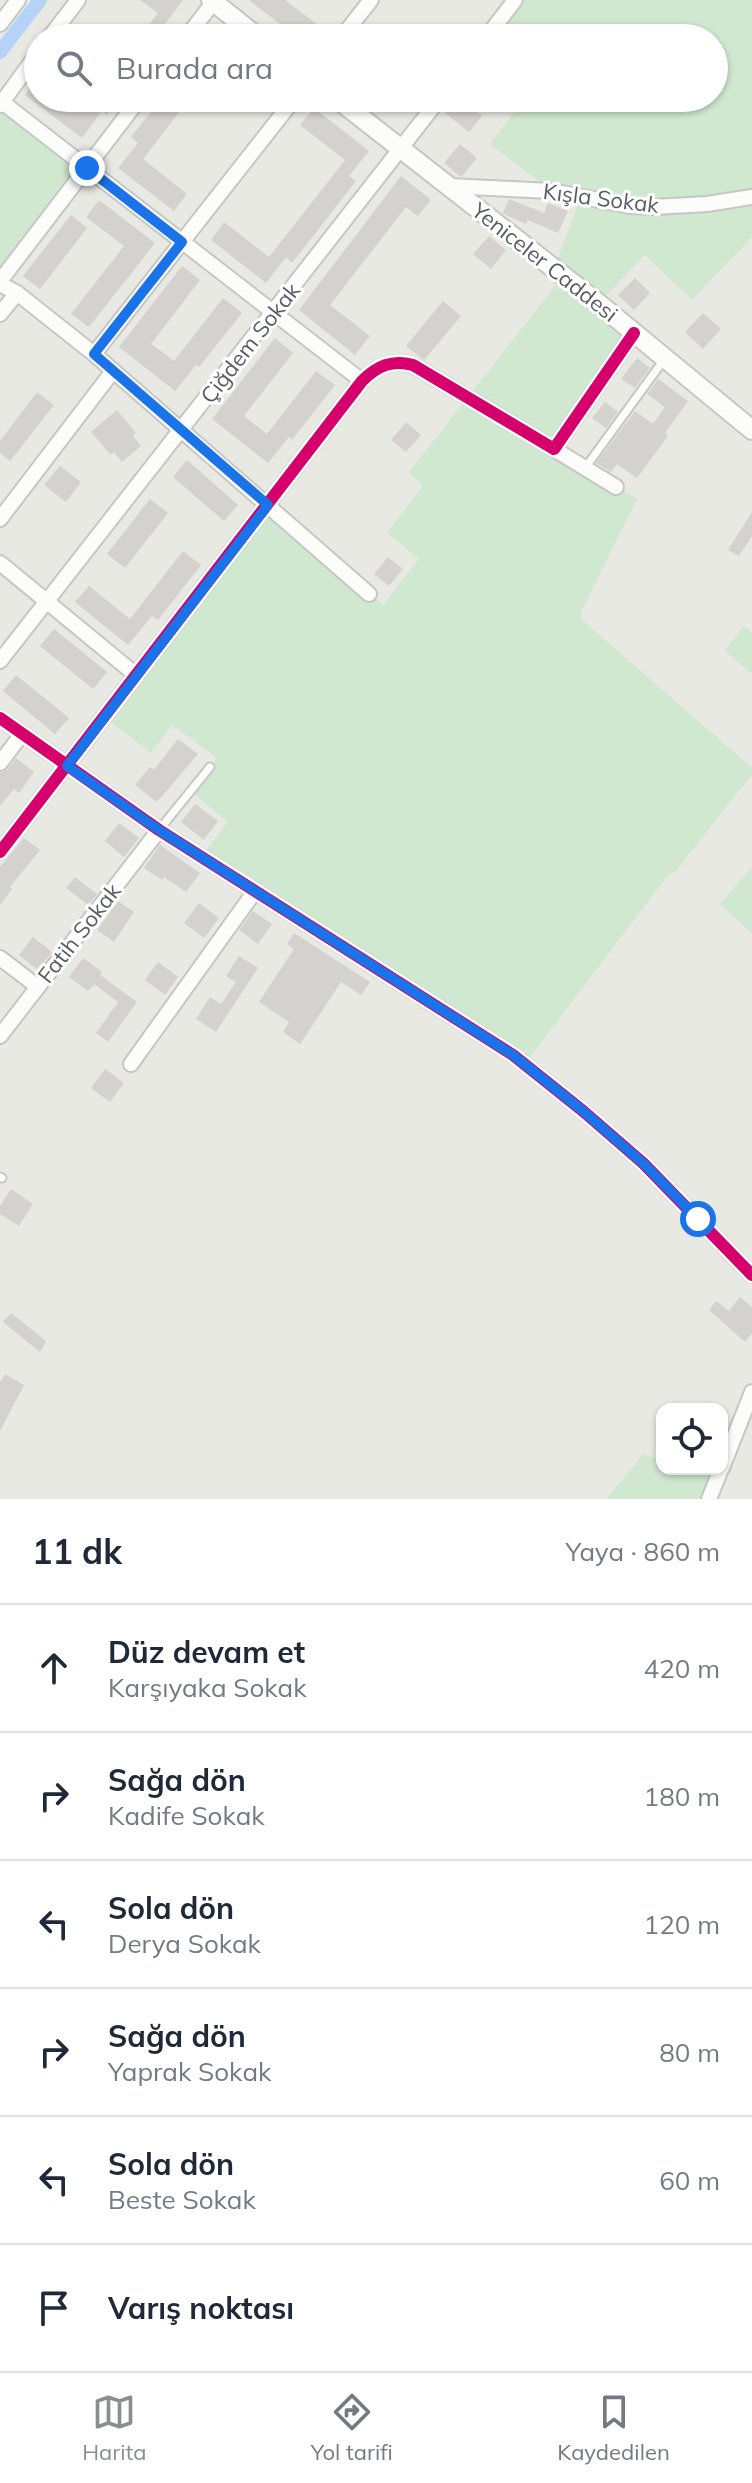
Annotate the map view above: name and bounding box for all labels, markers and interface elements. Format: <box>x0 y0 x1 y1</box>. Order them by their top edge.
search box <box>24 24 728 112</box>
icon: search <box>52 46 96 90</box>
text: Burada ara <box>116 49 273 87</box>
route end <box>69 150 105 186</box>
street label: Kışla Sokak <box>542 177 661 219</box>
street label: Yeniceler Caddesi <box>466 196 624 328</box>
street label: Çiğdem Sokak <box>194 276 306 409</box>
street label: Fatih Sokak <box>31 877 127 988</box>
route start <box>680 1201 716 1237</box>
map controls <box>656 1403 728 1475</box>
button: locate <box>656 1403 728 1475</box>
text: 11 dk <box>32 1530 122 1573</box>
text: Yaya · 860 m <box>566 1535 720 1568</box>
text: Düz devam et <box>108 1633 305 1671</box>
icon: ahead <box>32 1646 76 1690</box>
text: 420 m <box>644 1652 720 1685</box>
text: Karşıyaka Sokak <box>108 1671 307 1704</box>
text: Sağa dön <box>108 1761 246 1799</box>
icon: right <box>32 1774 76 1818</box>
text: 180 m <box>644 1780 720 1813</box>
text: Kadife Sokak <box>108 1799 265 1832</box>
text: Sola dön <box>108 1889 234 1927</box>
icon: left <box>32 1902 76 1946</box>
text: 120 m <box>644 1908 720 1941</box>
text: Derya Sokak <box>108 1927 261 1960</box>
text: Sağa dön <box>108 2017 246 2055</box>
icon: right <box>32 2030 76 2074</box>
text: 80 m <box>659 2036 720 2069</box>
text: Yaprak Sokak <box>108 2055 271 2088</box>
text: Sola dön <box>108 2145 234 2183</box>
icon: left <box>32 2158 76 2202</box>
text: 60 m <box>659 2164 720 2197</box>
text: Beste Sokak <box>108 2183 256 2216</box>
icon: arrive <box>32 2286 76 2330</box>
text: Varış noktası <box>108 2289 294 2327</box>
tab: Harita <box>82 2390 146 2466</box>
tab: Yol tarifi <box>311 2390 393 2466</box>
tab: Kaydedilen <box>557 2390 670 2466</box>

